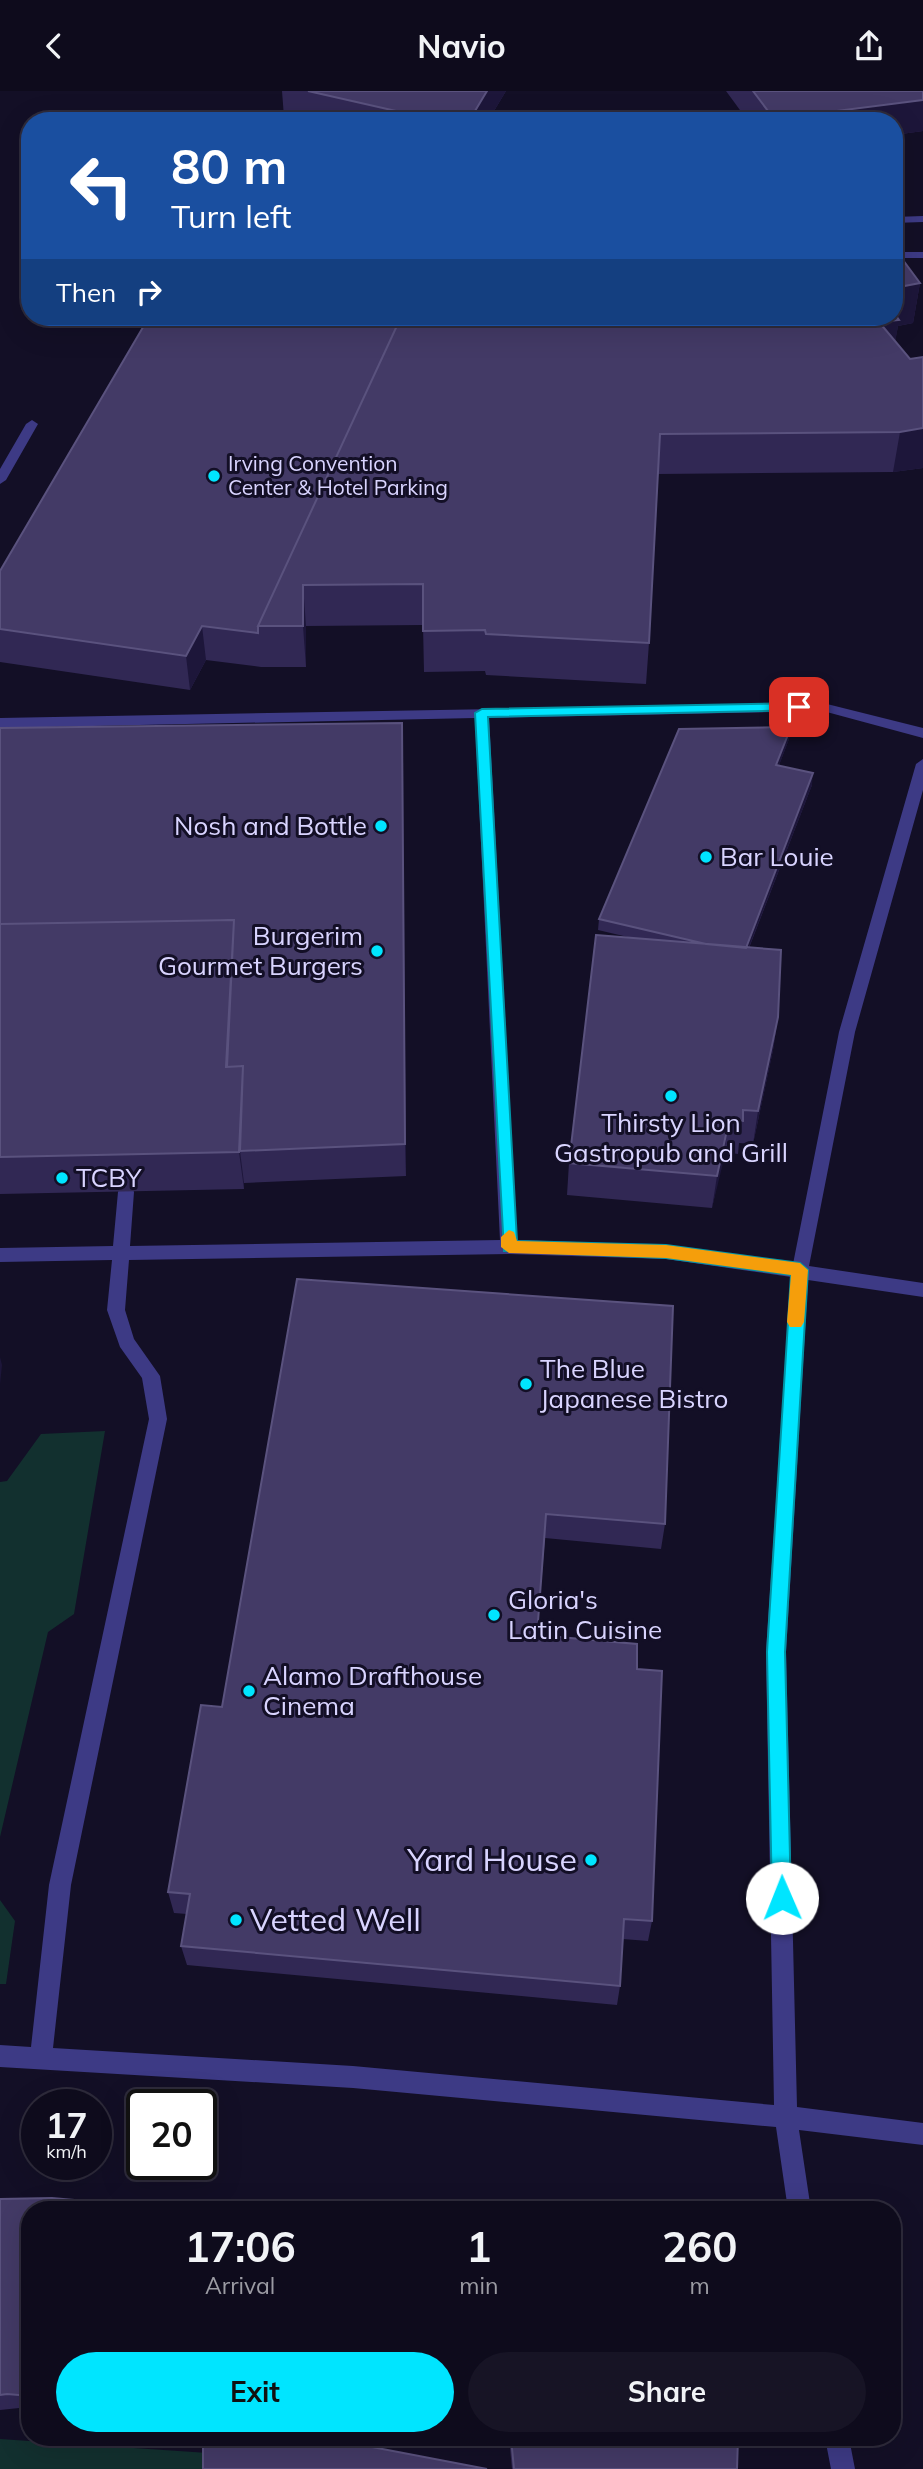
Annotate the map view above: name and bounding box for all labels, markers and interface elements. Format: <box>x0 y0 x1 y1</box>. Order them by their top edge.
text: Navio <box>417 26 506 66</box>
icon: back <box>35 27 73 65</box>
icon: share <box>850 27 888 65</box>
text: 80 m <box>171 135 287 196</box>
icon: left <box>56 140 147 231</box>
text: Turn left <box>171 196 291 236</box>
icon: right <box>130 273 168 311</box>
text: Then <box>56 276 116 309</box>
place label: Irving Convention Center & Hotel Parking <box>228 450 448 500</box>
marker: Irving Convention Center & Hotel Parking <box>206 468 222 484</box>
pin <box>769 677 829 737</box>
icon: arrive <box>780 688 818 726</box>
place label: Nosh and Bottle <box>174 809 367 842</box>
marker: Nosh and Bottle <box>373 818 389 834</box>
place label: Bar Louie <box>720 840 834 873</box>
marker: Bar Louie <box>698 849 714 865</box>
place label: Burgerim Gourmet Burgers <box>158 919 363 982</box>
marker: Burgerim Gourmet Burgers <box>369 943 385 959</box>
marker: Thirsty Lion Gastropub and Grill <box>663 1088 679 1104</box>
place label: Thirsty Lion Gastropub and Grill <box>554 1106 788 1169</box>
place label: TCBY <box>76 1161 143 1194</box>
marker: TCBY <box>54 1170 70 1186</box>
place label: The Blue Japanese Bistro <box>540 1352 728 1415</box>
marker: The Blue Japanese Bistro <box>518 1376 534 1392</box>
place label: Gloria's Latin Cuisine <box>508 1583 662 1646</box>
marker: Gloria's Latin Cuisine <box>486 1607 502 1623</box>
place label: Alamo Drafthouse Cinema <box>263 1659 482 1722</box>
marker: Alamo Drafthouse Cinema <box>241 1683 257 1699</box>
place label: Yard House <box>406 1839 577 1879</box>
marker: Yard House <box>583 1852 599 1868</box>
position arrow <box>745 1861 819 1935</box>
place label: Vetted Well <box>250 1899 421 1939</box>
marker: Vetted Well <box>228 1912 244 1928</box>
speed limit sign: 20 <box>126 2089 217 2180</box>
text: 17 <box>45 2103 88 2147</box>
text: km/h <box>46 2140 87 2163</box>
text: 17:06 <box>185 2220 296 2273</box>
text: 1 <box>466 2220 491 2273</box>
text: 260 <box>662 2220 737 2273</box>
text: Arrival <box>205 2271 275 2300</box>
text: min <box>459 2271 498 2300</box>
text: m <box>690 2271 710 2300</box>
button: Exit <box>56 2352 454 2432</box>
button: Share <box>468 2352 866 2432</box>

